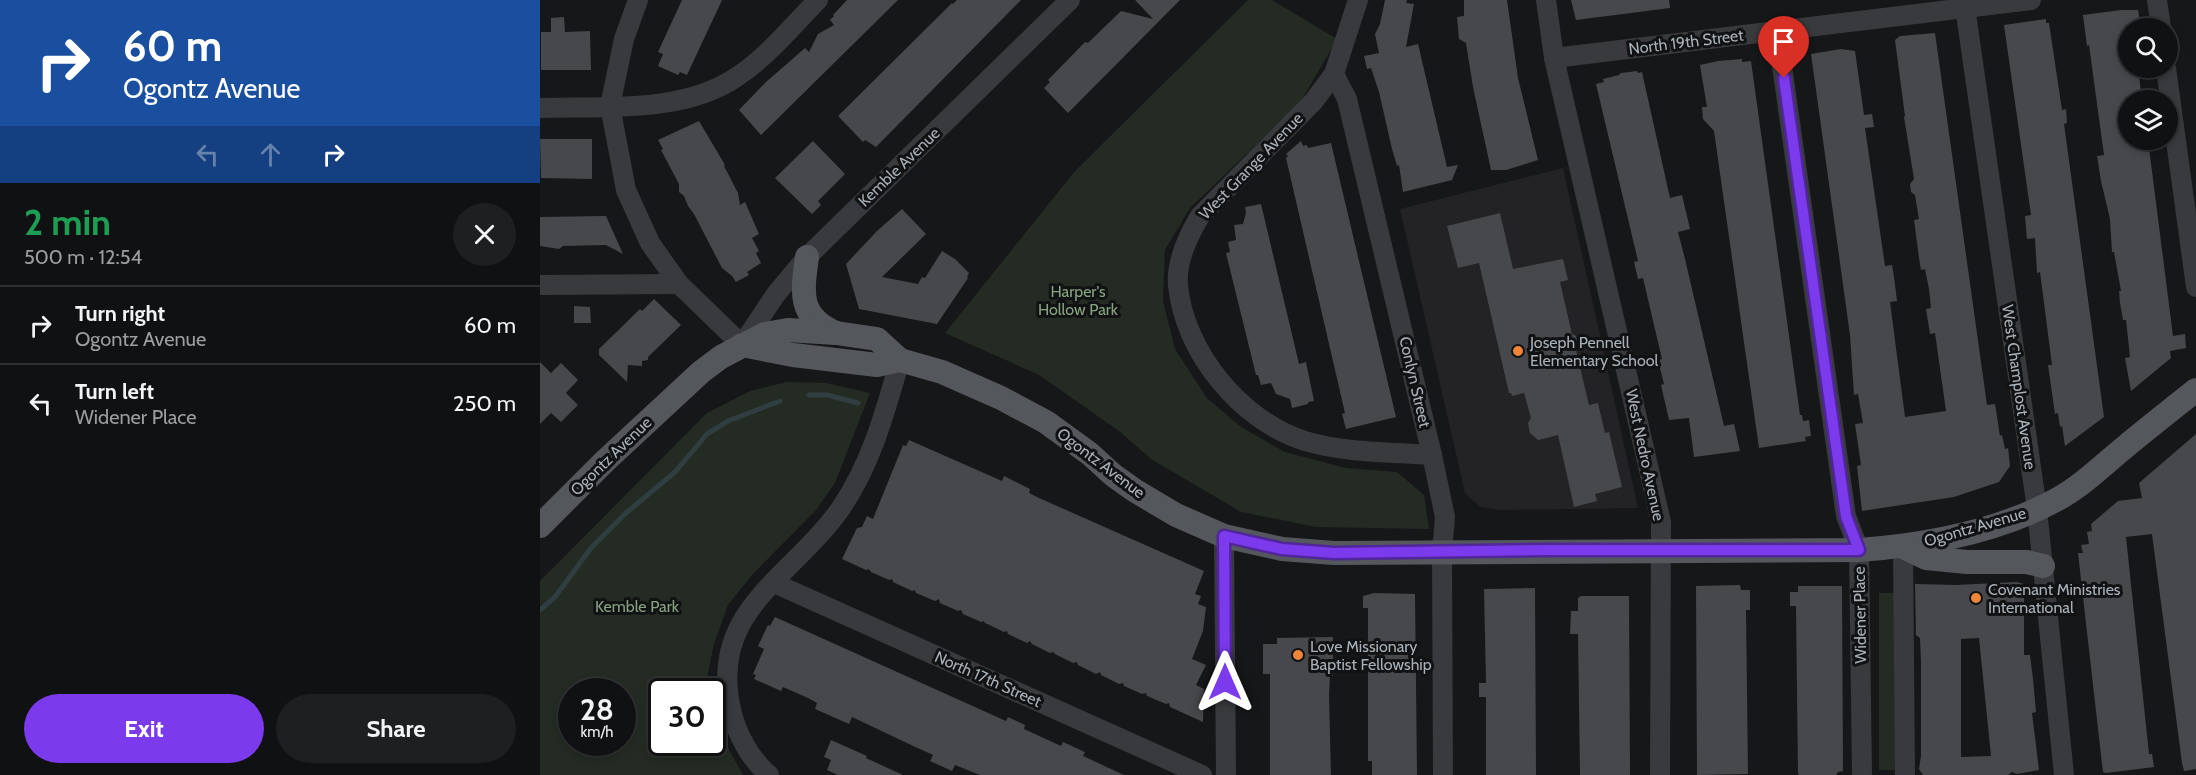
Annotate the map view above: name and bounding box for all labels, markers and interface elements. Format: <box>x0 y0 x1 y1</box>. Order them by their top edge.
pin <box>1758 16 1809 78</box>
map controls <box>2118 18 2178 150</box>
button: search <box>2118 18 2178 78</box>
text: 60 m <box>123 20 222 72</box>
icon: right <box>24 24 102 102</box>
street label: North 19th Street <box>1627 25 1745 58</box>
icon: arrive <box>1767 25 1800 58</box>
text: Ogontz Avenue <box>123 72 300 105</box>
button: layers <box>2118 90 2178 150</box>
street label: West Grange Avenue <box>1195 109 1307 223</box>
street label: Kemble Avenue <box>854 123 944 211</box>
icon: left <box>191 138 224 171</box>
icon: ahead <box>254 138 287 171</box>
icon: right <box>317 138 350 171</box>
text: 2 min <box>24 200 111 244</box>
button: close <box>453 203 516 266</box>
text: 500 m · 12:54 <box>24 245 142 269</box>
park label: Harper's Hollow Park <box>1038 282 1119 319</box>
text: Turn right <box>75 300 165 327</box>
street label: West Champlost Avenue <box>1998 303 2040 471</box>
icon: right <box>24 309 57 342</box>
text: 60 m <box>464 312 516 339</box>
text: Ogontz Avenue <box>75 327 206 351</box>
place label: Joseph Pennell Elementary School <box>1529 333 1658 370</box>
street label: Conlyn Street <box>1395 335 1435 430</box>
marker: Joseph Pennell Elementary School <box>1511 344 1525 358</box>
text: Turn left <box>75 378 154 405</box>
icon: left <box>24 387 57 420</box>
street label: West Nedro Avenue <box>1622 387 1668 523</box>
text: 250 m <box>453 390 516 417</box>
text: Widener Place <box>75 405 196 429</box>
street label: Ogontz Avenue <box>567 413 655 499</box>
street label: Ogontz Avenue <box>1053 424 1149 502</box>
street label: Ogontz Avenue <box>1922 503 2028 551</box>
street label: Widener Place <box>1850 566 1870 664</box>
place label: Covenant Ministries International <box>1988 580 2121 617</box>
marker: Covenant Ministries International <box>1969 591 1983 605</box>
park label: Kemble Park <box>595 597 680 616</box>
place label: Love Missionary Baptist Fellowship <box>1310 637 1432 674</box>
street label: North 17th Street <box>932 647 1045 711</box>
marker: Love Missionary Baptist Fellowship <box>1291 648 1305 662</box>
position arrow <box>1193 650 1257 714</box>
speed limit sign: 30 <box>648 678 726 756</box>
text: 28 <box>580 691 614 728</box>
button: Exit <box>24 694 264 763</box>
button: Share <box>276 694 516 763</box>
text: km/h <box>581 723 613 741</box>

